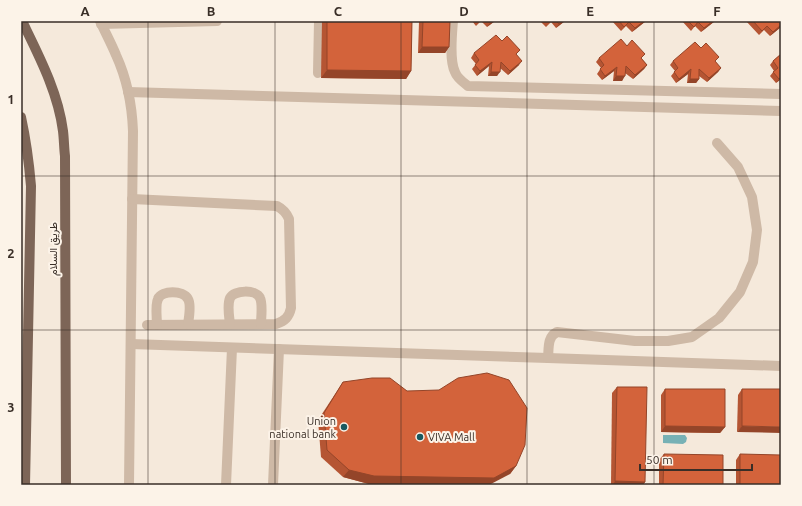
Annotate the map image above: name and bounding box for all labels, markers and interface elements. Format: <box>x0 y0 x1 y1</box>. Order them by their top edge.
text: A <box>80 4 90 18</box>
text: B <box>207 4 216 18</box>
text: C <box>334 4 343 18</box>
text: D <box>459 4 469 18</box>
text: E <box>586 4 594 18</box>
text: F <box>713 4 721 18</box>
text: 1 <box>7 92 15 106</box>
street label: طريق السلام <box>47 222 61 276</box>
text: 2 <box>7 246 15 260</box>
text: 3 <box>7 400 15 414</box>
place label: Union national bank <box>269 415 336 440</box>
marker: Union national bank <box>339 422 349 432</box>
place label: VIVA Mall <box>428 431 475 443</box>
marker: VIVA Mall <box>415 432 425 442</box>
scale bar <box>640 446 752 472</box>
text: 50 m <box>646 453 673 466</box>

